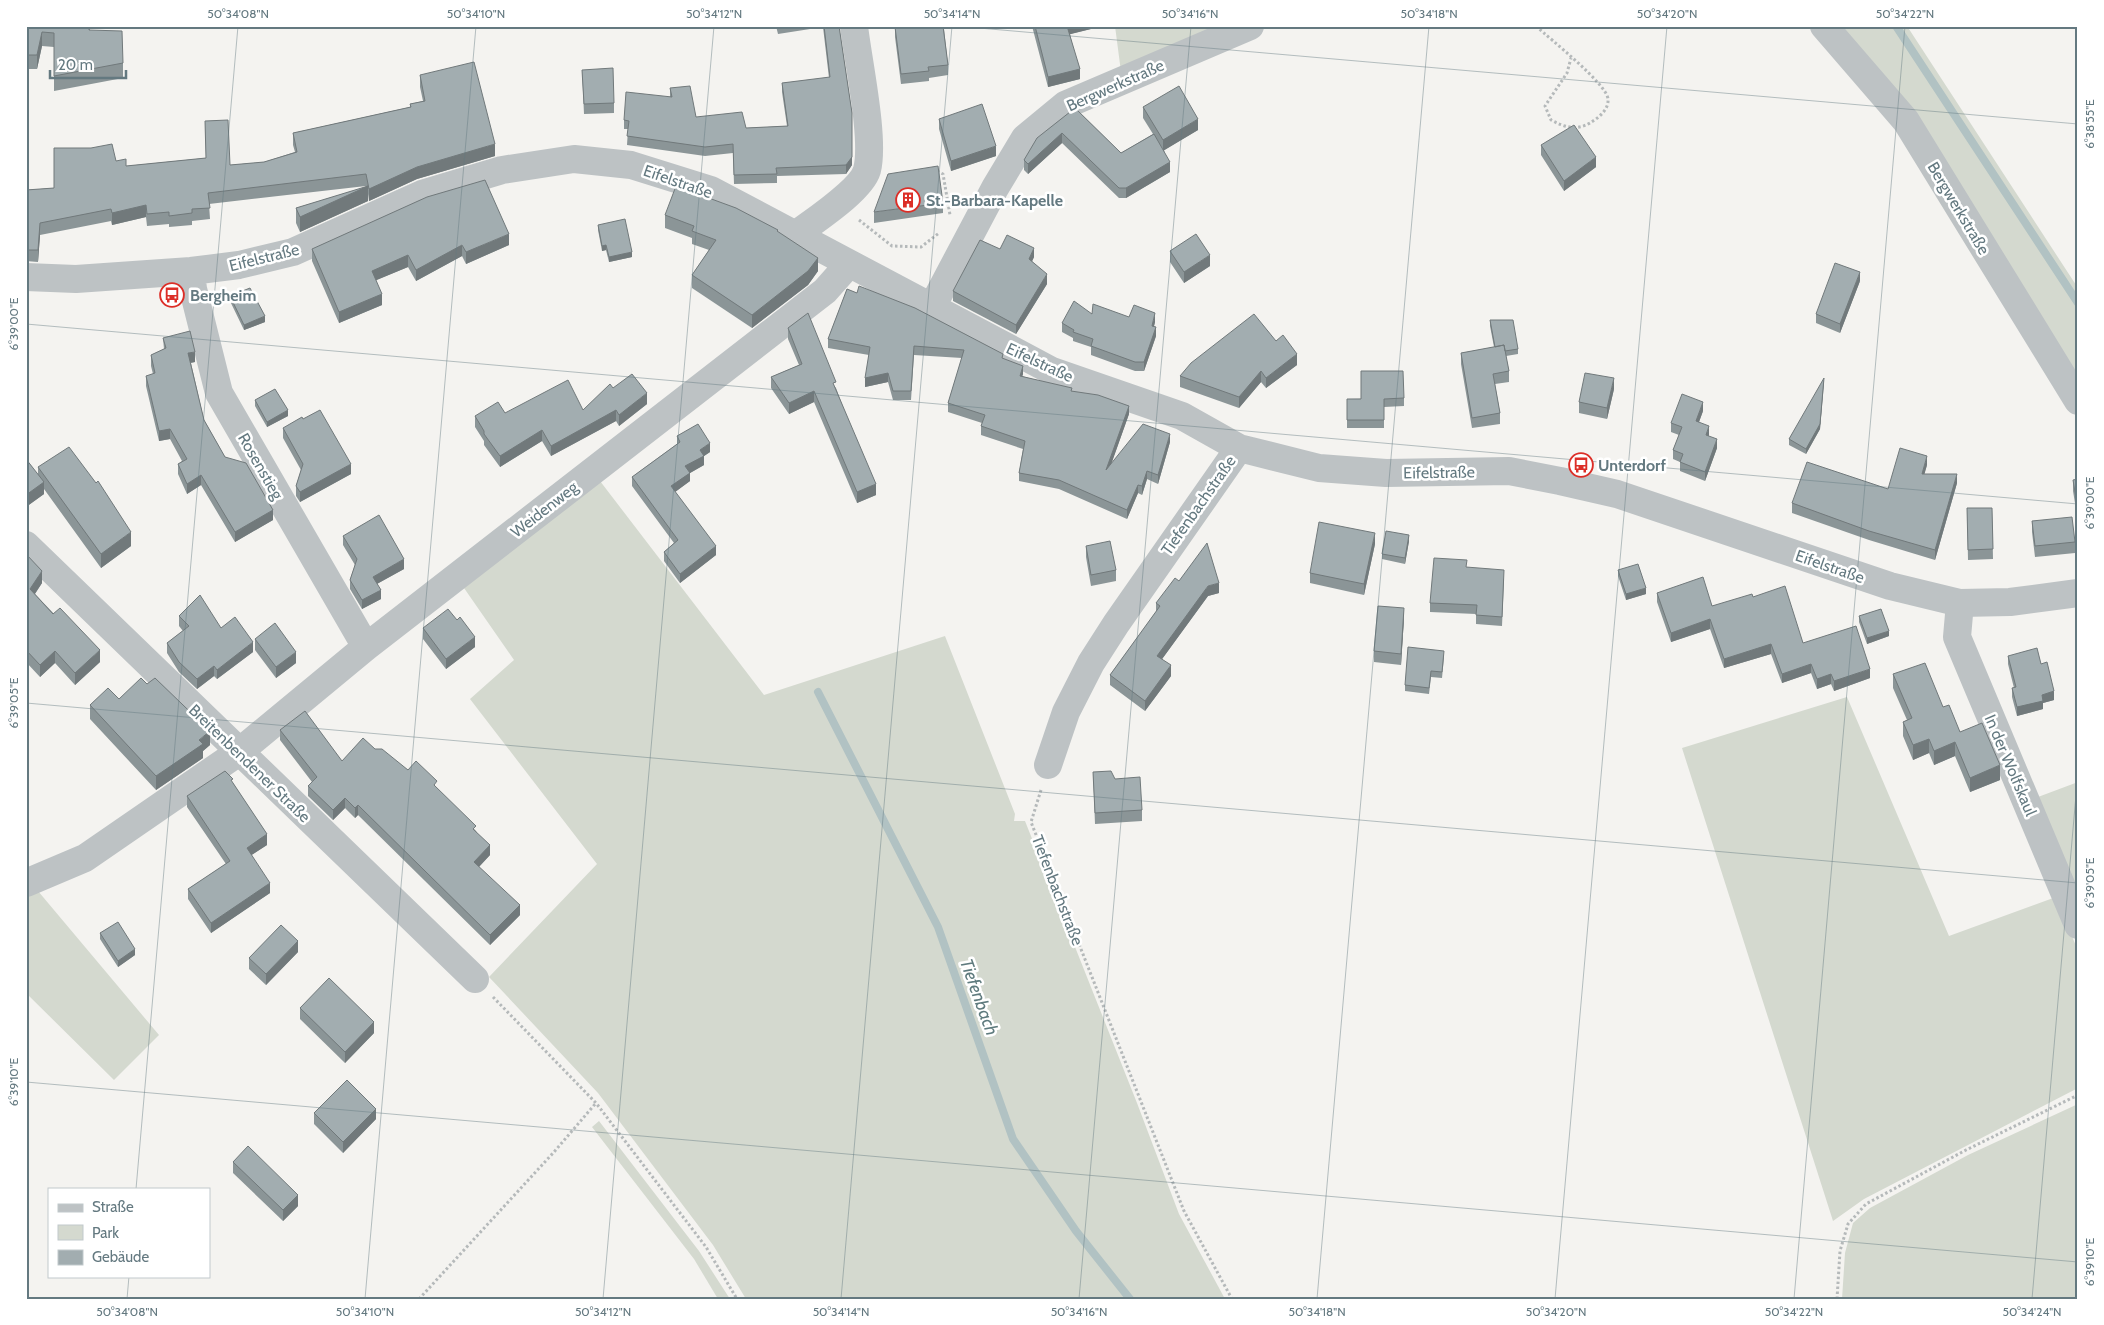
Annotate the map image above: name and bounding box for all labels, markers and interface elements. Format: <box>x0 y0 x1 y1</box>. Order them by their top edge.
text: 50°34'08"N <box>207 6 269 21</box>
text: 50°34'10"N <box>447 6 505 21</box>
text: 50°34'12"N <box>686 6 742 21</box>
text: 50°34'14"N <box>924 6 980 21</box>
text: 50°34'16"N <box>1162 6 1218 21</box>
text: 50°34'18"N <box>1400 6 1458 21</box>
text: 50°34'20"N <box>1637 6 1697 21</box>
text: 50°34'22"N <box>1876 6 1934 21</box>
scale bar <box>50 48 126 80</box>
text: 20 m <box>58 56 93 74</box>
street label: Bergwerkstraße <box>1064 56 1167 115</box>
text: 6°38'55"E <box>2082 99 2097 149</box>
street label: Bergwerkstraße <box>1923 159 1994 258</box>
street label: Eifelstraße <box>641 161 715 202</box>
building icon: St.-Barbara-Kapelle <box>895 187 921 213</box>
place label: St.-Barbara-Kapelle <box>926 191 1063 210</box>
street label: Eifelstraße <box>227 240 301 275</box>
bus stop icon: Bergheim <box>159 282 185 308</box>
place label: Bergheim <box>190 286 256 305</box>
text: 6°39'00"E <box>6 297 21 350</box>
street label: Eifelstraße <box>1003 339 1076 386</box>
street label: Rosenstieg <box>234 430 288 504</box>
street label: Tiefenbachstraße <box>1157 452 1240 559</box>
bus stop icon: Unterdorf <box>1568 452 1594 478</box>
place label: Unterdorf <box>1598 456 1666 475</box>
street label: Eifelstraße <box>1403 462 1475 483</box>
text: 6°39'00"E <box>2082 476 2097 529</box>
street label: Weidenweg <box>507 477 582 541</box>
street label: Eifelstraße <box>1793 546 1867 587</box>
text: 6°39'05"E <box>6 677 21 728</box>
street label: Breitenbendener Straße <box>185 700 314 826</box>
street label: In der Wolfskaul <box>1981 712 2040 819</box>
street label: Tiefenbachstraße <box>1028 832 1087 948</box>
text: 6°39'05"E <box>2082 857 2097 908</box>
water label: Tiefenbach <box>955 956 1003 1038</box>
text: 6°39'10"E <box>6 1057 21 1106</box>
legend <box>48 1188 210 1278</box>
text: Straße <box>92 1198 134 1216</box>
text: Park <box>92 1224 119 1242</box>
text: 6°39'10"E <box>2082 1237 2097 1286</box>
text: Gebäude <box>92 1248 149 1266</box>
text: 50°34'08"N <box>96 1304 158 1319</box>
text: 50°34'10"N <box>336 1304 394 1319</box>
text: 50°34'12"N <box>575 1304 631 1319</box>
text: 50°34'14"N <box>813 1304 869 1319</box>
text: 50°34'16"N <box>1051 1304 1107 1319</box>
text: 50°34'18"N <box>1288 1304 1346 1319</box>
text: 50°34'20"N <box>1526 1304 1586 1319</box>
text: 50°34'22"N <box>1765 1304 1823 1319</box>
text: 50°34'24"N <box>2002 1304 2062 1319</box>

